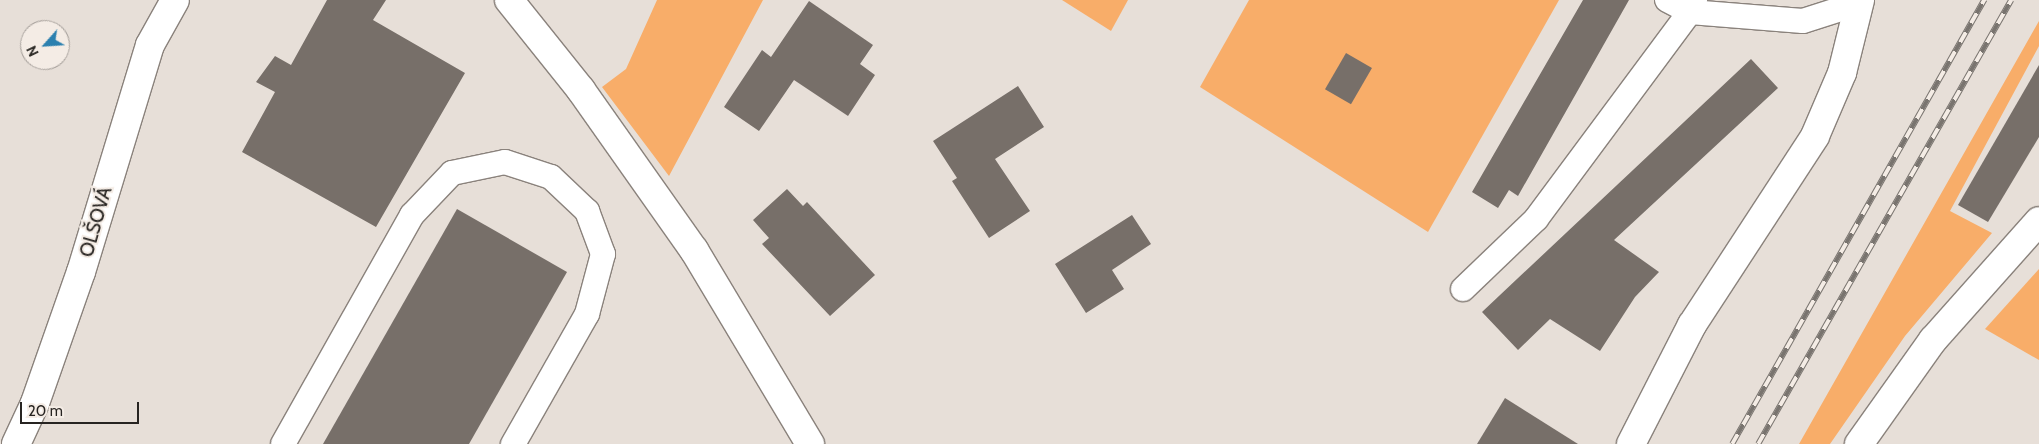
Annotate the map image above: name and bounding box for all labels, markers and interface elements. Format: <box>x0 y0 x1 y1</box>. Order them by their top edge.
north arrow <box>20 20 70 70</box>
text: N <box>22 43 43 60</box>
street label: OLŠOVÁ <box>75 184 117 260</box>
scale bar <box>22 392 141 424</box>
text: 20 m <box>28 402 63 420</box>

